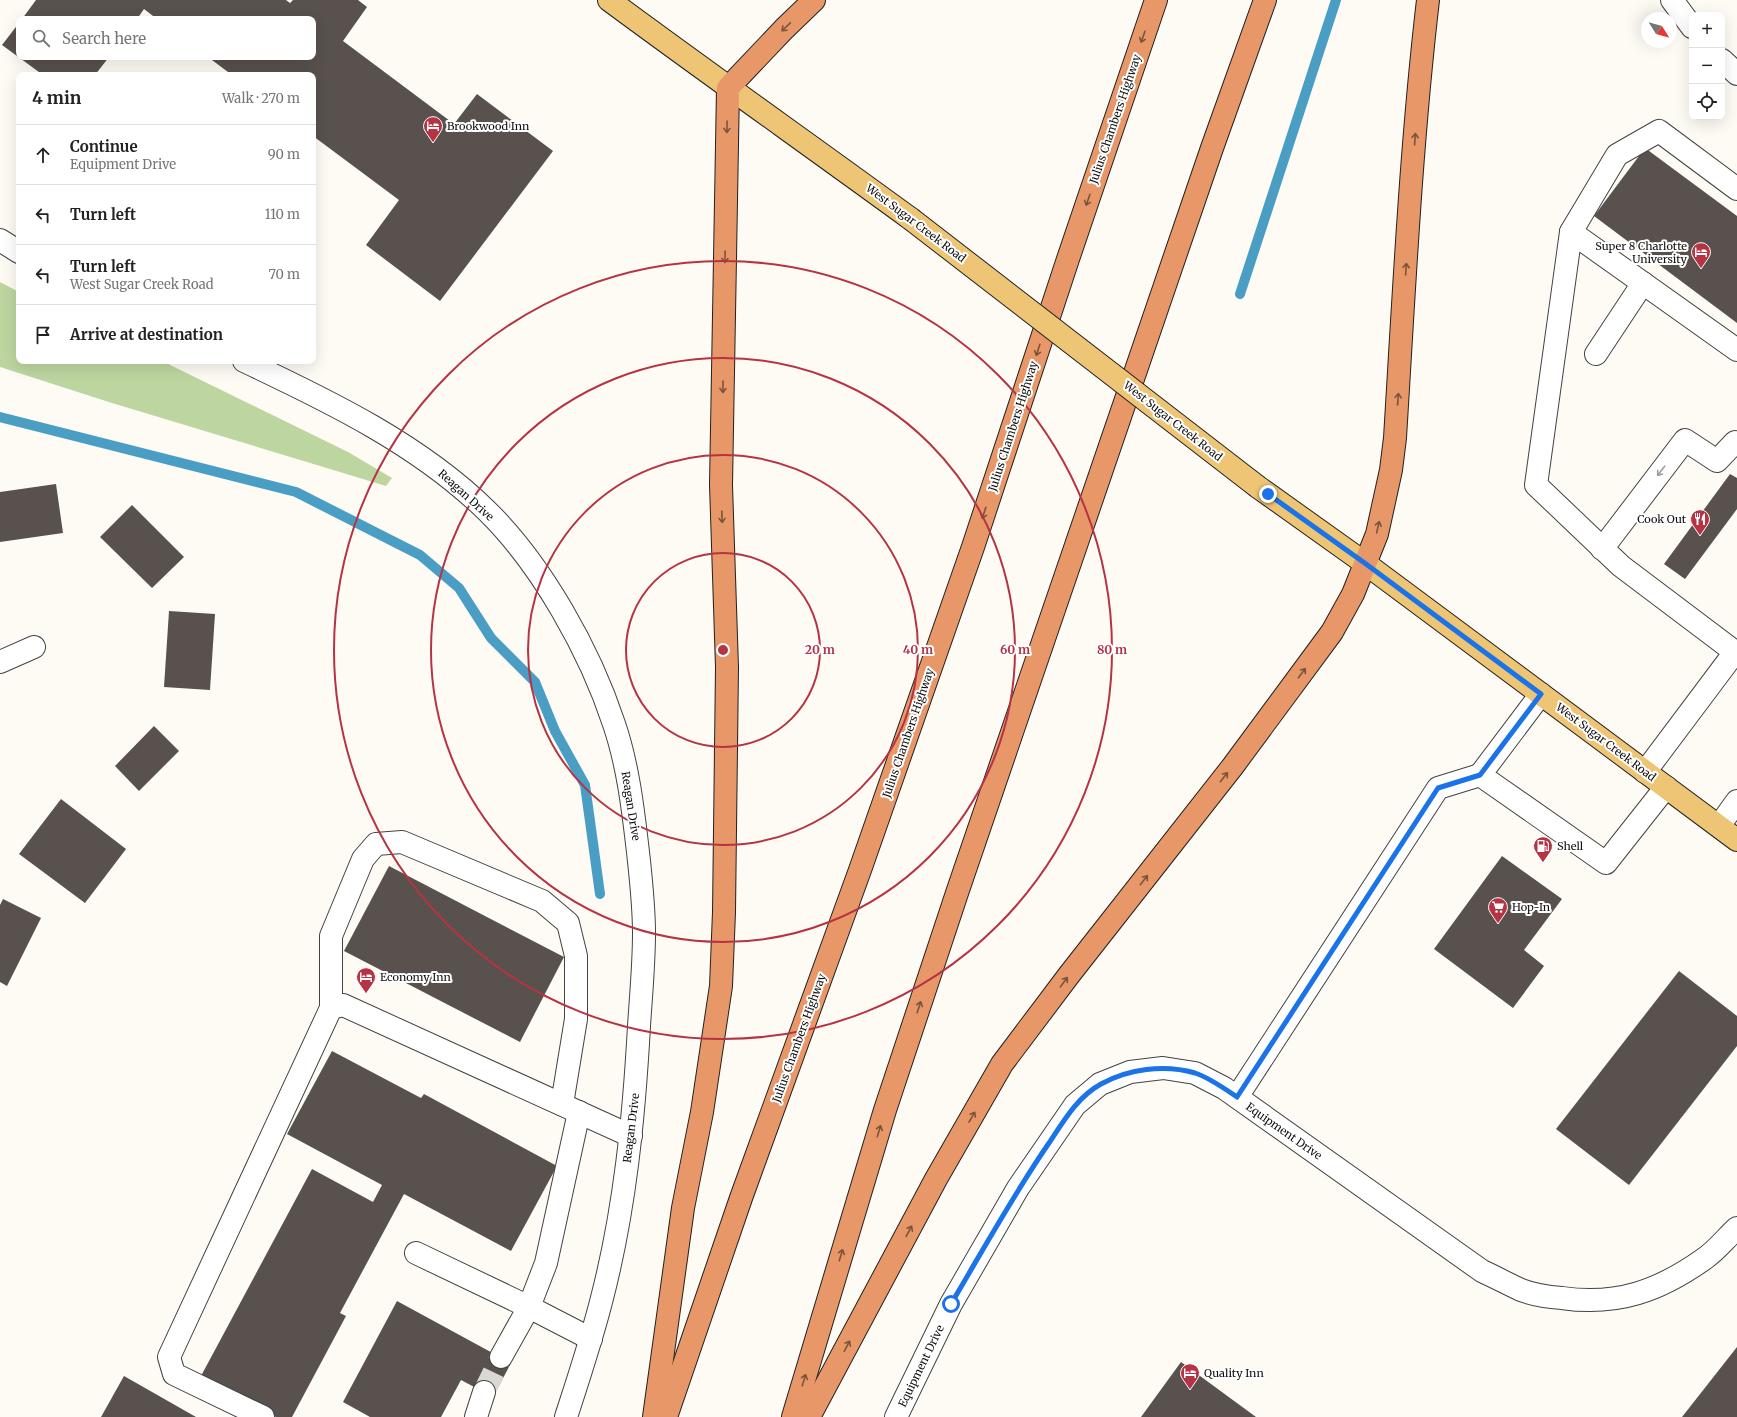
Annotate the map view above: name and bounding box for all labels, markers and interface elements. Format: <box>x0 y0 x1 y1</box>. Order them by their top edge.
north arrow <box>1641 12 1677 48</box>
map controls <box>1689 12 1725 120</box>
button: + <box>1689 12 1725 48</box>
search box <box>16 16 316 60</box>
one-way arrow <box>781 22 791 32</box>
icon: search <box>30 27 52 49</box>
text: Search here <box>62 29 146 48</box>
one-way arrow <box>1139 30 1146 43</box>
button: − <box>1689 48 1725 84</box>
street label: Julius Chambers Highway <box>1086 52 1144 187</box>
button: locate <box>1689 84 1725 120</box>
text: 4 min <box>32 87 81 109</box>
text: Walk · 270 m <box>222 90 300 107</box>
hotel icon: Brookwood Inn <box>422 115 444 143</box>
place label: Brookwood Inn <box>447 119 530 133</box>
one-way arrow <box>723 120 731 133</box>
one-way arrow <box>1411 133 1419 146</box>
text: Continue <box>70 137 138 156</box>
icon: ahead <box>32 144 54 166</box>
text: 90 m <box>268 146 300 163</box>
text: Equipment Drive <box>70 156 176 173</box>
street label: West Sugar Creek Road <box>862 180 969 265</box>
one-way arrow <box>1083 193 1091 205</box>
icon: left <box>32 204 54 226</box>
text: Turn left <box>70 205 136 224</box>
text: 110 m <box>265 206 300 223</box>
place label: Super 8 Charlotte University <box>1595 239 1688 266</box>
hotel icon: Super 8 Charlotte University <box>1690 241 1712 269</box>
one-way arrow <box>721 250 729 263</box>
text: Turn left <box>70 257 136 276</box>
one-way arrow <box>1402 263 1409 276</box>
icon: left <box>32 264 54 286</box>
text: 70 m <box>269 266 300 283</box>
text: West Sugar Creek Road <box>70 276 214 293</box>
icon: arrive <box>32 324 54 346</box>
text: Arrive at destination <box>70 325 223 344</box>
one-way arrow <box>1034 343 1041 356</box>
street label: Julius Chambers Highway <box>985 359 1041 494</box>
street label: West Sugar Creek Road <box>1120 377 1225 464</box>
one-way arrow <box>719 380 727 393</box>
one-way arrow <box>1394 393 1401 406</box>
one-way arrow <box>1657 465 1665 476</box>
street label: Reagan Drive <box>435 466 497 524</box>
route end <box>1259 485 1277 503</box>
one-way arrow <box>980 506 987 519</box>
restaurant icon: Cook Out <box>1689 508 1711 536</box>
one-way arrow <box>718 510 726 523</box>
place label: Cook Out <box>1637 512 1687 526</box>
one-way arrow <box>1375 521 1383 534</box>
text: 20 m <box>805 642 835 657</box>
text: 40 m <box>903 642 933 657</box>
text: 60 m <box>1000 642 1030 657</box>
text: 80 m <box>1097 642 1127 657</box>
centre of rings <box>716 643 730 657</box>
street label: Julius Chambers Highway <box>879 666 937 801</box>
one-way arrow <box>1298 668 1306 679</box>
street label: West Sugar Creek Road <box>1552 699 1659 784</box>
street label: Reagan Drive <box>619 770 643 842</box>
one-way arrow <box>1220 772 1228 783</box>
fuel station icon: Shell <box>1532 835 1554 863</box>
place label: Shell <box>1557 839 1584 853</box>
one-way arrow <box>1139 874 1148 885</box>
supermarket icon: Hop-In <box>1487 896 1509 924</box>
place label: Hop-In <box>1512 900 1551 914</box>
hotel icon: Economy Inn <box>355 966 377 994</box>
place label: Economy Inn <box>380 970 451 984</box>
street label: Julius Chambers Highway <box>769 971 829 1105</box>
one-way arrow <box>1060 977 1068 988</box>
one-way arrow <box>916 1001 923 1014</box>
street label: Reagan Drive <box>620 1092 642 1164</box>
street label: Equipment Drive <box>1243 1100 1325 1163</box>
one-way arrow <box>968 1111 976 1123</box>
one-way arrow <box>876 1124 883 1137</box>
one-way arrow <box>905 1225 913 1237</box>
one-way arrow <box>838 1249 845 1262</box>
route start <box>942 1295 960 1313</box>
street label: Equipment Drive <box>895 1322 947 1409</box>
one-way arrow <box>844 1340 852 1352</box>
hotel icon: Quality Inn <box>1179 1362 1201 1390</box>
place label: Quality Inn <box>1204 1366 1264 1380</box>
one-way arrow <box>801 1373 808 1386</box>

